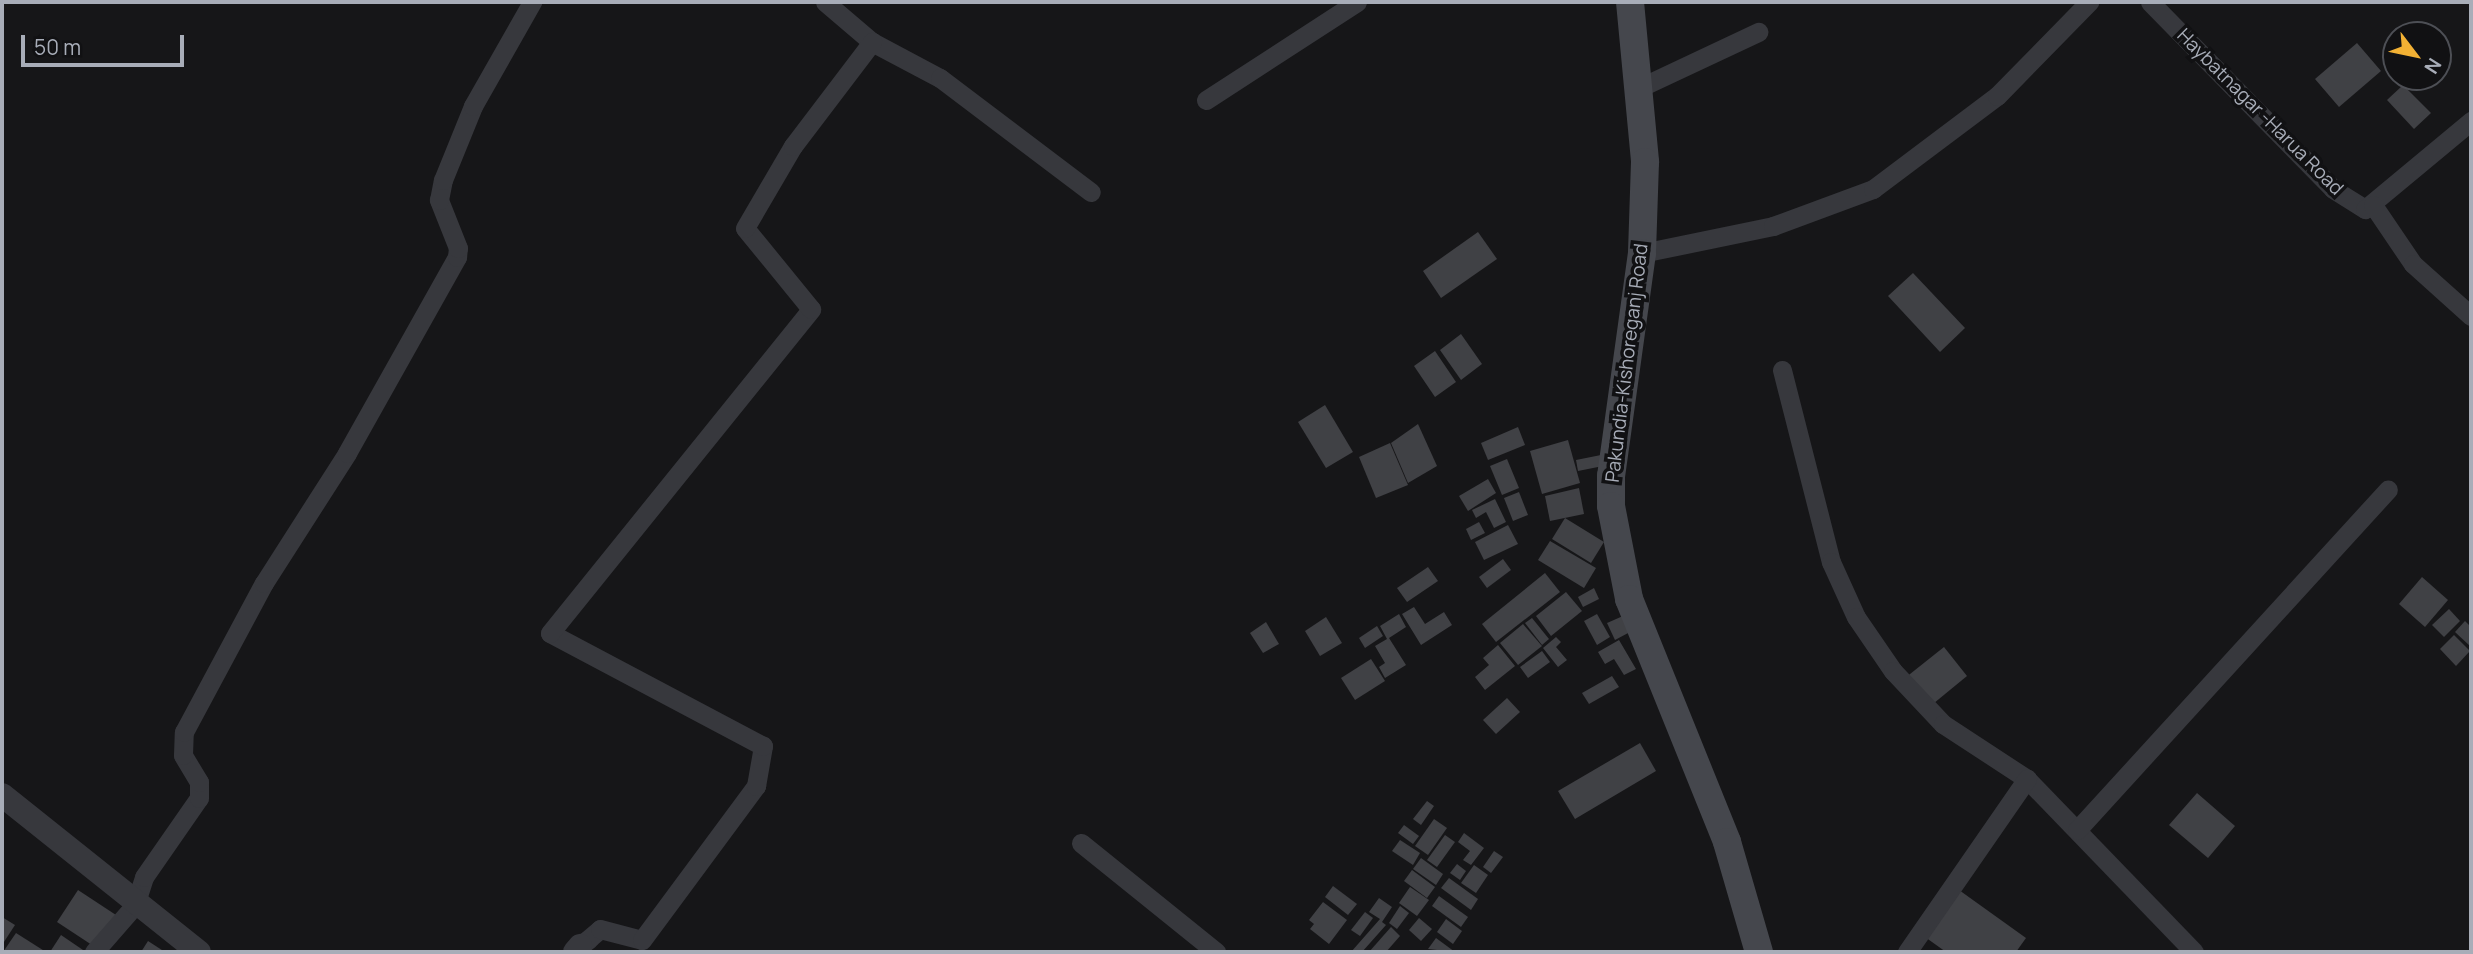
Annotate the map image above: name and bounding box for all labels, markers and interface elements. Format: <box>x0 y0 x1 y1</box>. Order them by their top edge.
scale bar <box>24 21 187 65</box>
north arrow <box>2382 21 2452 91</box>
street label: Haybatnagar -Harua Road <box>2172 24 2348 200</box>
text: 50 m <box>34 33 81 61</box>
text: N <box>2418 53 2448 79</box>
street label: Pakundia-Kishoreganj Road <box>1601 242 1653 484</box>

